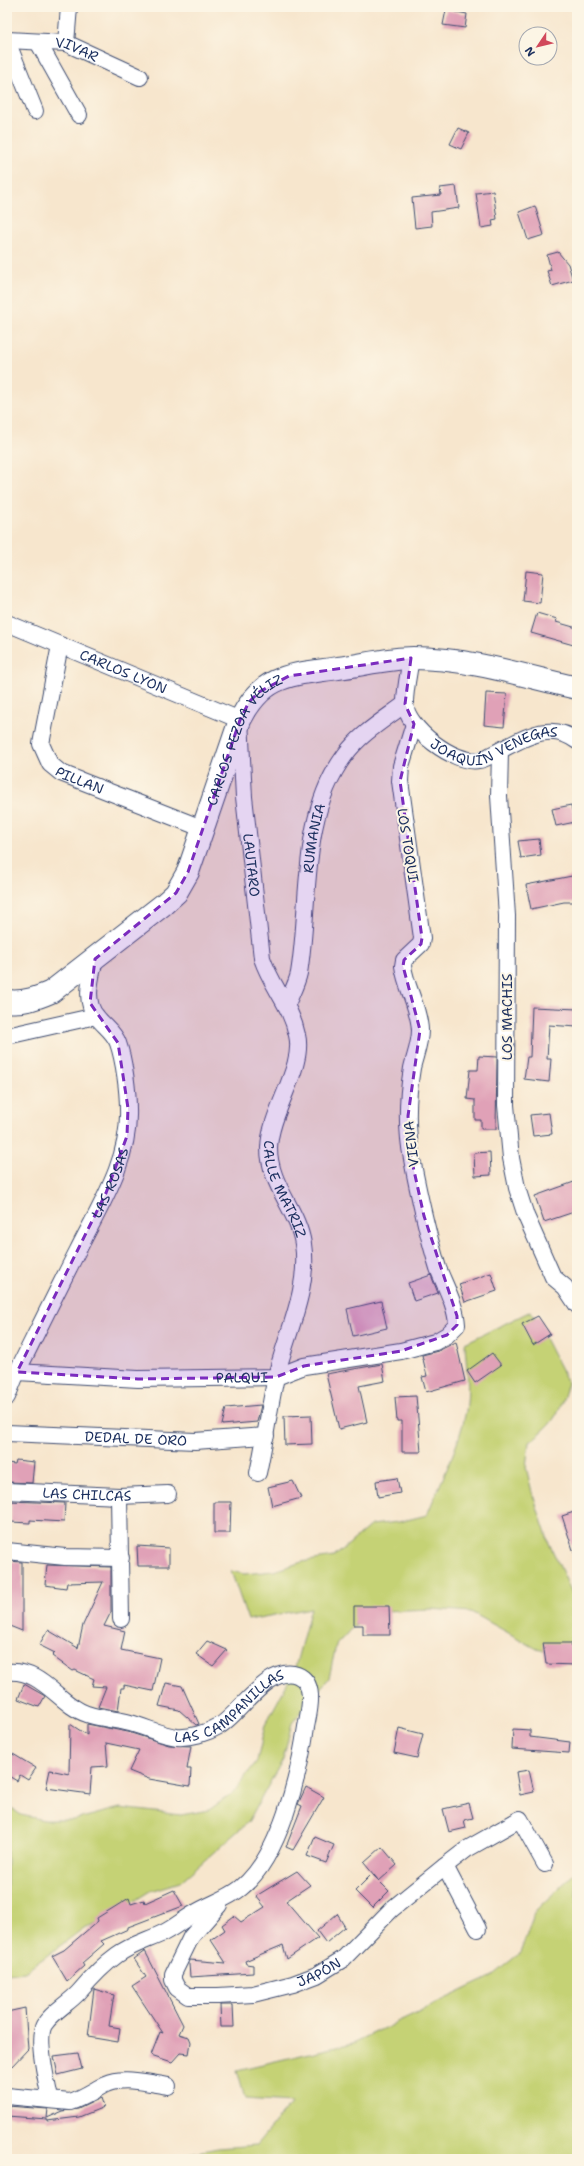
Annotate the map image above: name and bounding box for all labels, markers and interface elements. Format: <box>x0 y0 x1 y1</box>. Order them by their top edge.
north arrow <box>518 26 558 66</box>
street label: VIVAR <box>55 33 102 66</box>
text: N <box>521 43 539 59</box>
street label: CARLOS LYON <box>77 645 170 698</box>
street label: CARLOS PEZOA VÉLIZ <box>202 670 286 808</box>
street label: JOAQUÍN VENEGAS <box>427 722 558 770</box>
street label: PILLAN <box>51 763 107 798</box>
street label: RUMANIA <box>299 801 329 874</box>
street label: LOS TOQUI <box>393 807 423 884</box>
street label: LAUTARO <box>239 832 264 898</box>
street label: LOS MACHIS <box>498 973 516 1060</box>
street label: VIENA <box>399 1120 423 1168</box>
street label: CALLE MATRIZ <box>260 1140 310 1240</box>
street label: LAS ROSAS <box>87 1145 133 1221</box>
street label: PALQUI <box>216 1368 268 1387</box>
street label: DEDAL DE ORO <box>84 1427 187 1450</box>
street label: LAS CHILCAS <box>42 1484 132 1505</box>
street label: LAS CAMPANILLAS <box>174 1665 286 1746</box>
street label: JAPÓN <box>294 1953 344 1991</box>

